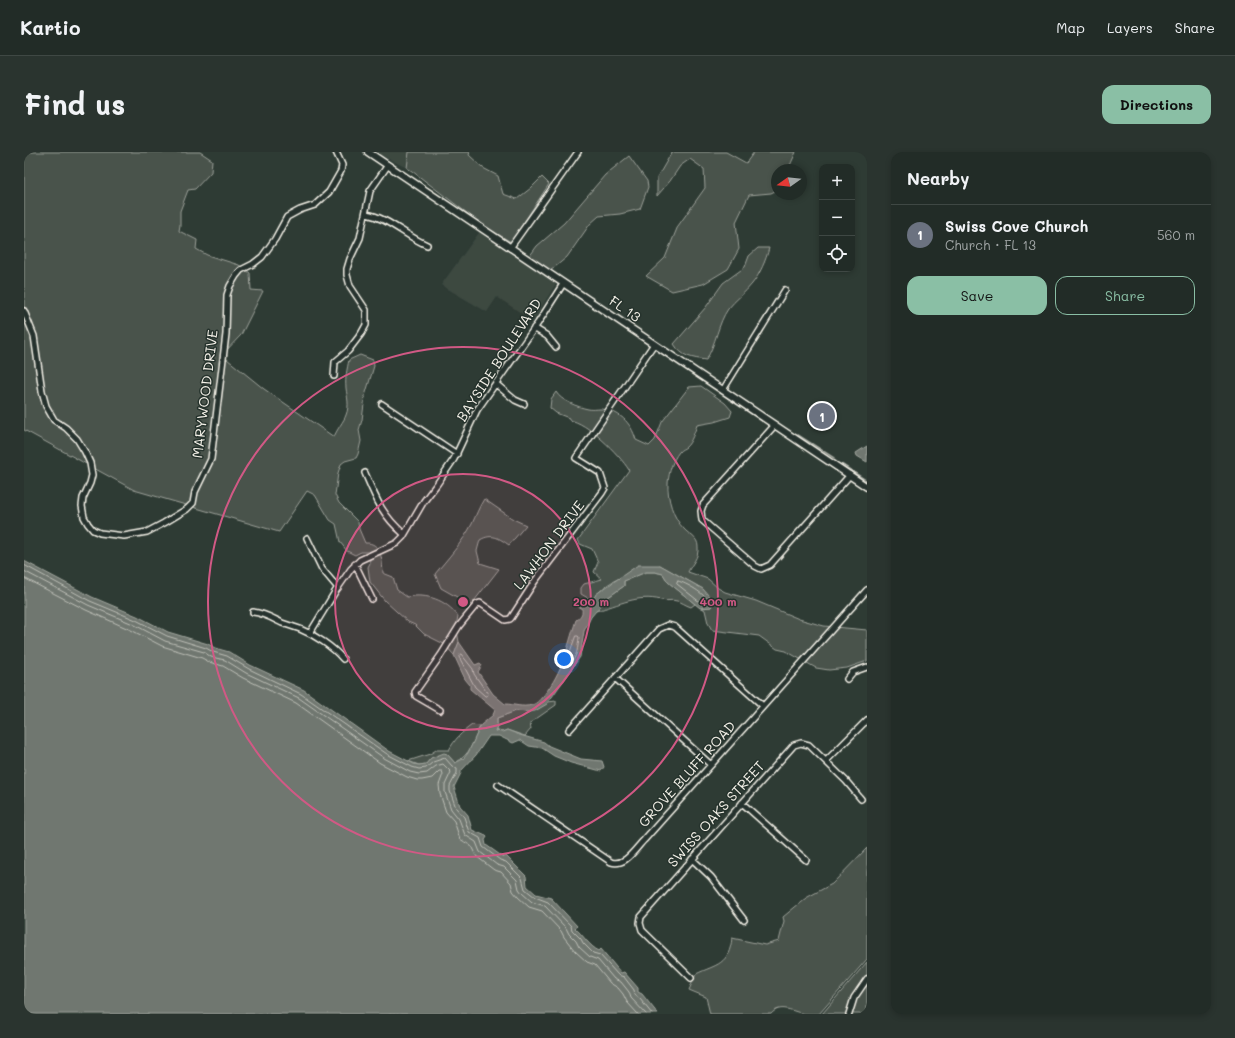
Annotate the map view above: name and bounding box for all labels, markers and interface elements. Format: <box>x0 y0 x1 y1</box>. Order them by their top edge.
text: Kartio <box>20 15 80 40</box>
text: Map <box>1056 18 1085 37</box>
text: Layers <box>1107 18 1153 37</box>
text: Share <box>1175 18 1215 37</box>
button: Directions <box>1102 85 1211 124</box>
text: Find us <box>24 86 125 122</box>
north arrow <box>771 164 807 200</box>
map controls <box>819 164 855 272</box>
button: + <box>819 164 855 200</box>
text: Nearby <box>907 167 969 189</box>
button: − <box>819 200 855 236</box>
text: Swiss Cove Church <box>945 216 1088 236</box>
text: 1 <box>917 226 923 243</box>
text: 560 m <box>1157 226 1195 243</box>
button: locate <box>819 236 855 272</box>
text: Church · FL 13 <box>945 236 1036 253</box>
button: Save <box>907 276 1047 315</box>
button: Share <box>1055 276 1195 315</box>
street label: FL 13 <box>606 291 645 326</box>
street label: BAYSIDE BOULEVARD <box>452 294 546 425</box>
street label: MARYWOOD DRIVE <box>187 329 222 459</box>
pin: 1 <box>809 401 835 431</box>
street label: LAWHON DRIVE <box>509 496 588 593</box>
text: 200 m <box>573 593 609 609</box>
text: 400 m <box>700 593 736 609</box>
centre of rings <box>456 595 470 609</box>
your location <box>554 649 574 669</box>
street label: GROVE BLUFF ROAD <box>634 716 739 831</box>
street label: SWISS OAKS STREET <box>663 756 769 871</box>

